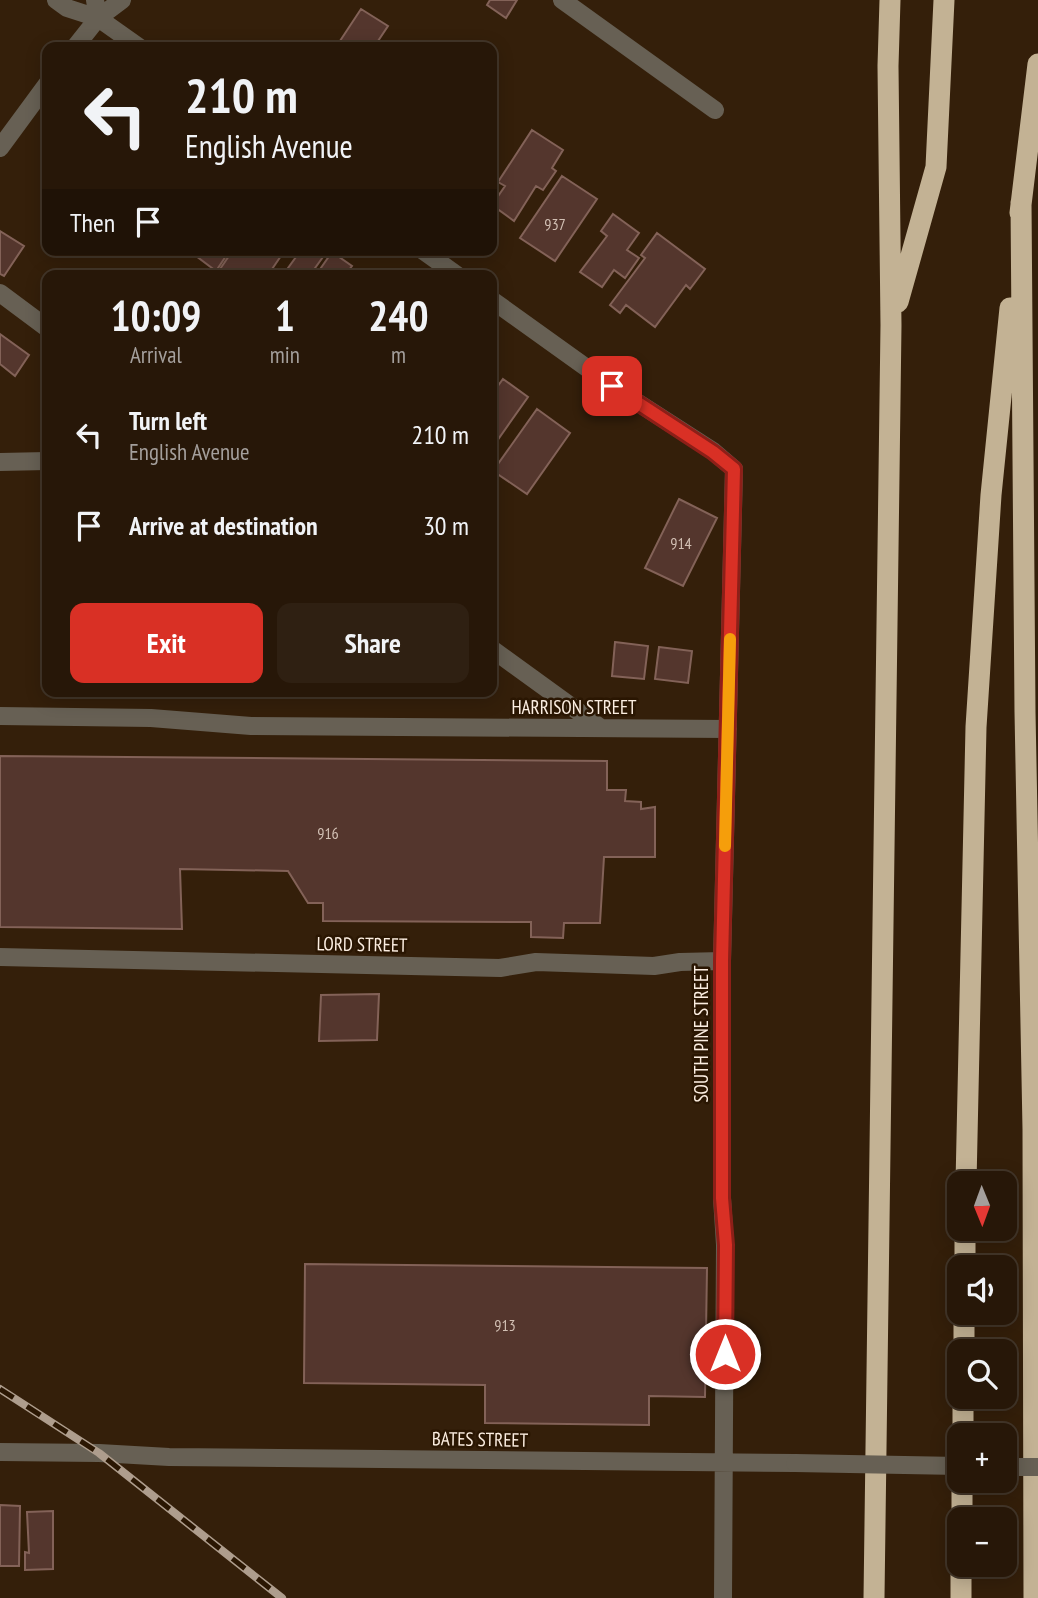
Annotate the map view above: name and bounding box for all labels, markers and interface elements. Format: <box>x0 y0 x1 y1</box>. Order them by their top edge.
text: 210 m <box>185 63 298 127</box>
icon: left <box>70 70 161 161</box>
text: English Avenue <box>185 125 353 167</box>
icon: arrive <box>129 203 167 241</box>
text: Then <box>70 206 115 239</box>
house number: 937 <box>544 214 566 234</box>
text: 10:09 <box>110 288 201 343</box>
text: 1 <box>275 288 295 343</box>
text: 240 <box>368 288 429 343</box>
text: Arrival <box>130 340 182 369</box>
text: min <box>270 340 300 369</box>
text: m <box>391 340 406 369</box>
pin <box>582 356 642 416</box>
icon: arrive <box>593 367 631 405</box>
text: Turn left <box>129 404 207 437</box>
icon: left <box>70 416 108 454</box>
text: 210 m <box>411 418 469 451</box>
text: English Avenue <box>129 437 250 466</box>
icon: arrive <box>70 507 108 545</box>
text: Arrive at destination <box>129 509 318 542</box>
text: 30 m <box>423 509 469 542</box>
house number: 914 <box>670 533 692 553</box>
button: Exit <box>70 603 263 683</box>
button: Share <box>277 603 469 683</box>
street label: HARRISON STREET <box>511 695 637 719</box>
house number: 916 <box>317 823 339 843</box>
street label: LORD STREET <box>316 931 408 957</box>
street label: SOUTH PINE STREET <box>689 965 713 1103</box>
north arrow <box>947 1171 1017 1241</box>
map controls <box>947 1171 1017 1577</box>
button: sound <box>947 1255 1017 1325</box>
house number: 913 <box>494 1315 516 1335</box>
position arrow <box>688 1317 762 1391</box>
button: search <box>947 1339 1017 1409</box>
button: + <box>947 1423 1017 1493</box>
street label: BATES STREET <box>432 1426 529 1452</box>
button: − <box>947 1507 1017 1577</box>

